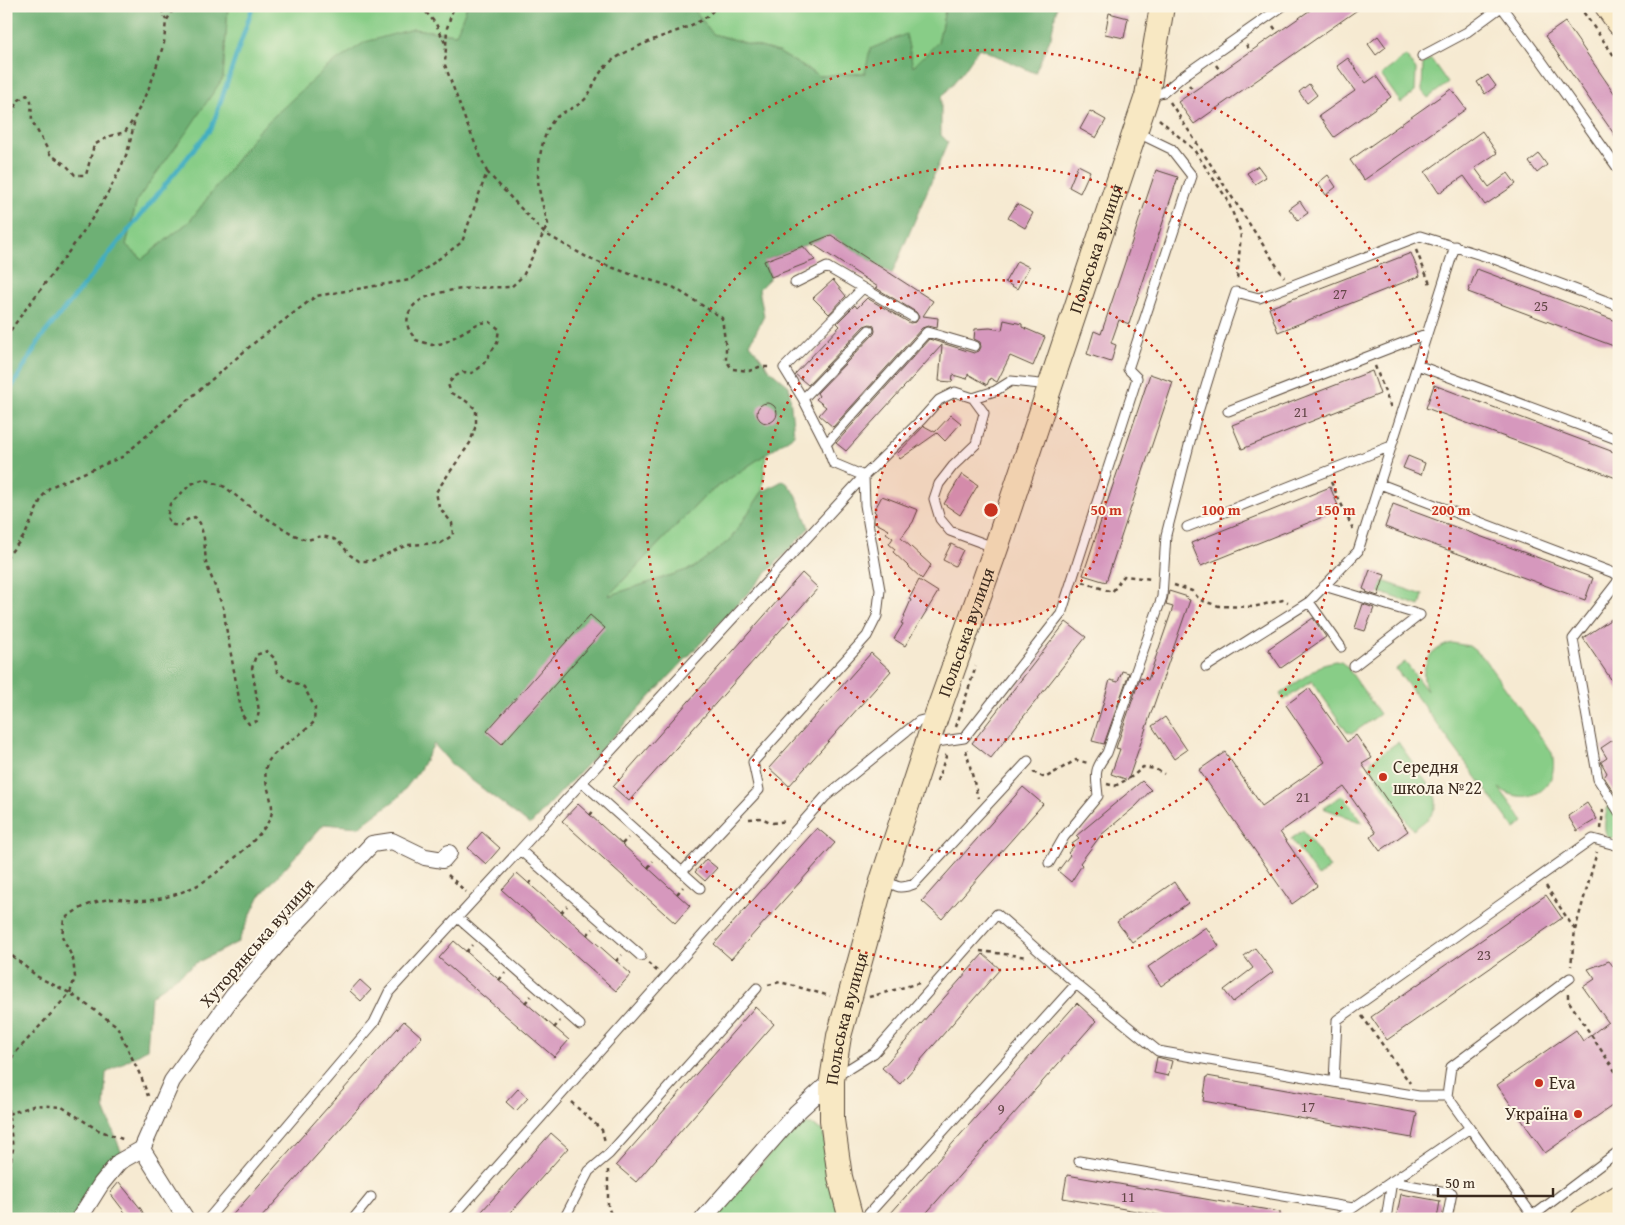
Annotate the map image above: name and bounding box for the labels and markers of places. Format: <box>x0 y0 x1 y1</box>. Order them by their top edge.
centre of rings <box>982 501 1000 519</box>
place label: Середня школа №22 <box>1393 753 1482 801</box>
marker: Середня школа №22 <box>1377 771 1389 783</box>
place label: Eva <box>1549 1069 1576 1096</box>
marker: Eva <box>1533 1077 1545 1089</box>
place label: Україна <box>1505 1100 1568 1127</box>
marker: Україна <box>1572 1108 1584 1120</box>

